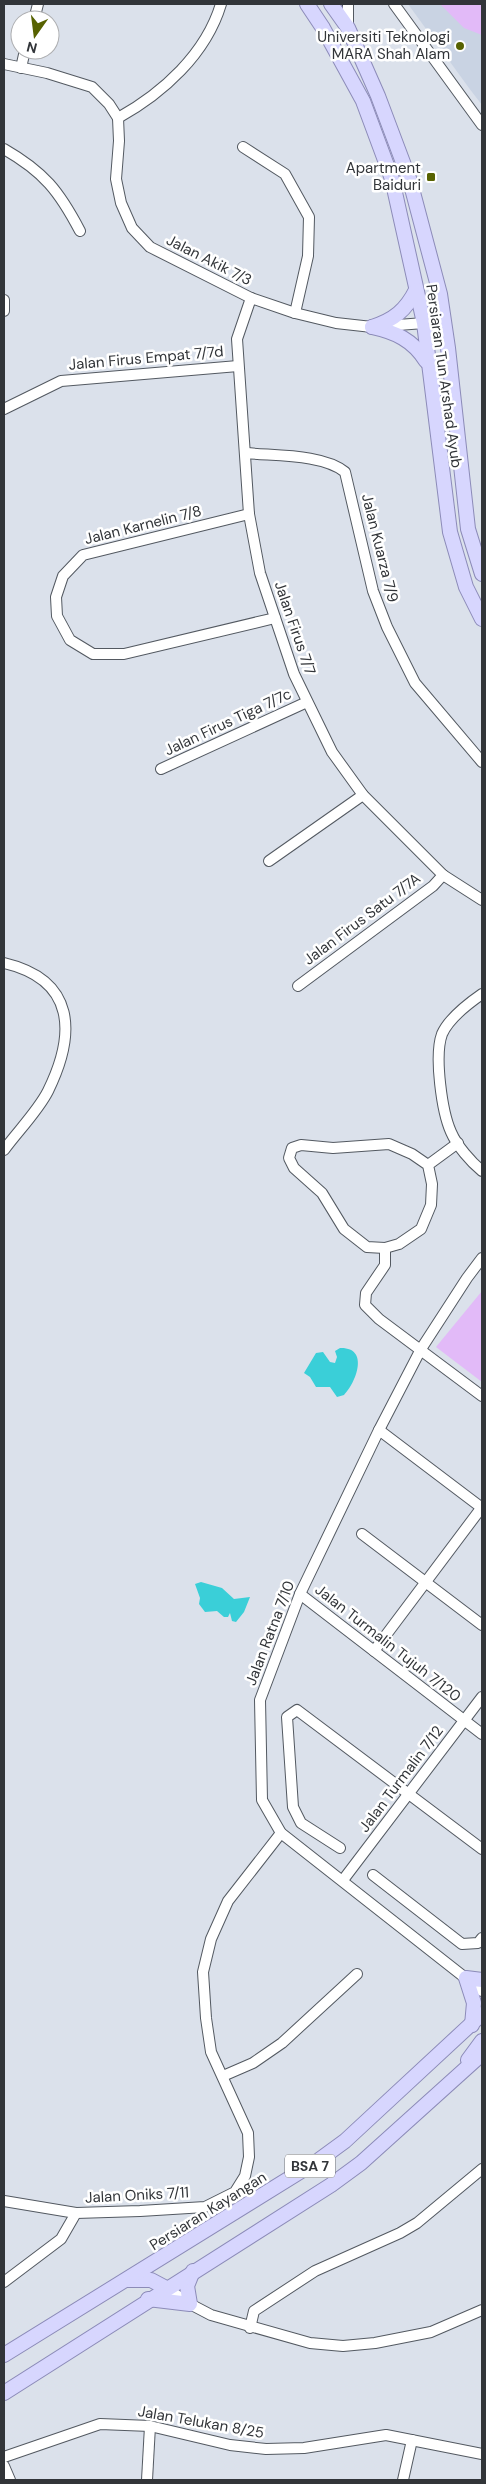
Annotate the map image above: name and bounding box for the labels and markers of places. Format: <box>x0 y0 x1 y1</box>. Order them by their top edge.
place label: Universiti Teknologi MARA Shah Alam <box>317 27 450 64</box>
marker: Universiti Teknologi MARA Shah Alam <box>454 40 466 52</box>
place label: Apartment Baiduri <box>346 158 421 195</box>
marker: Apartment Baiduri <box>425 171 437 183</box>

